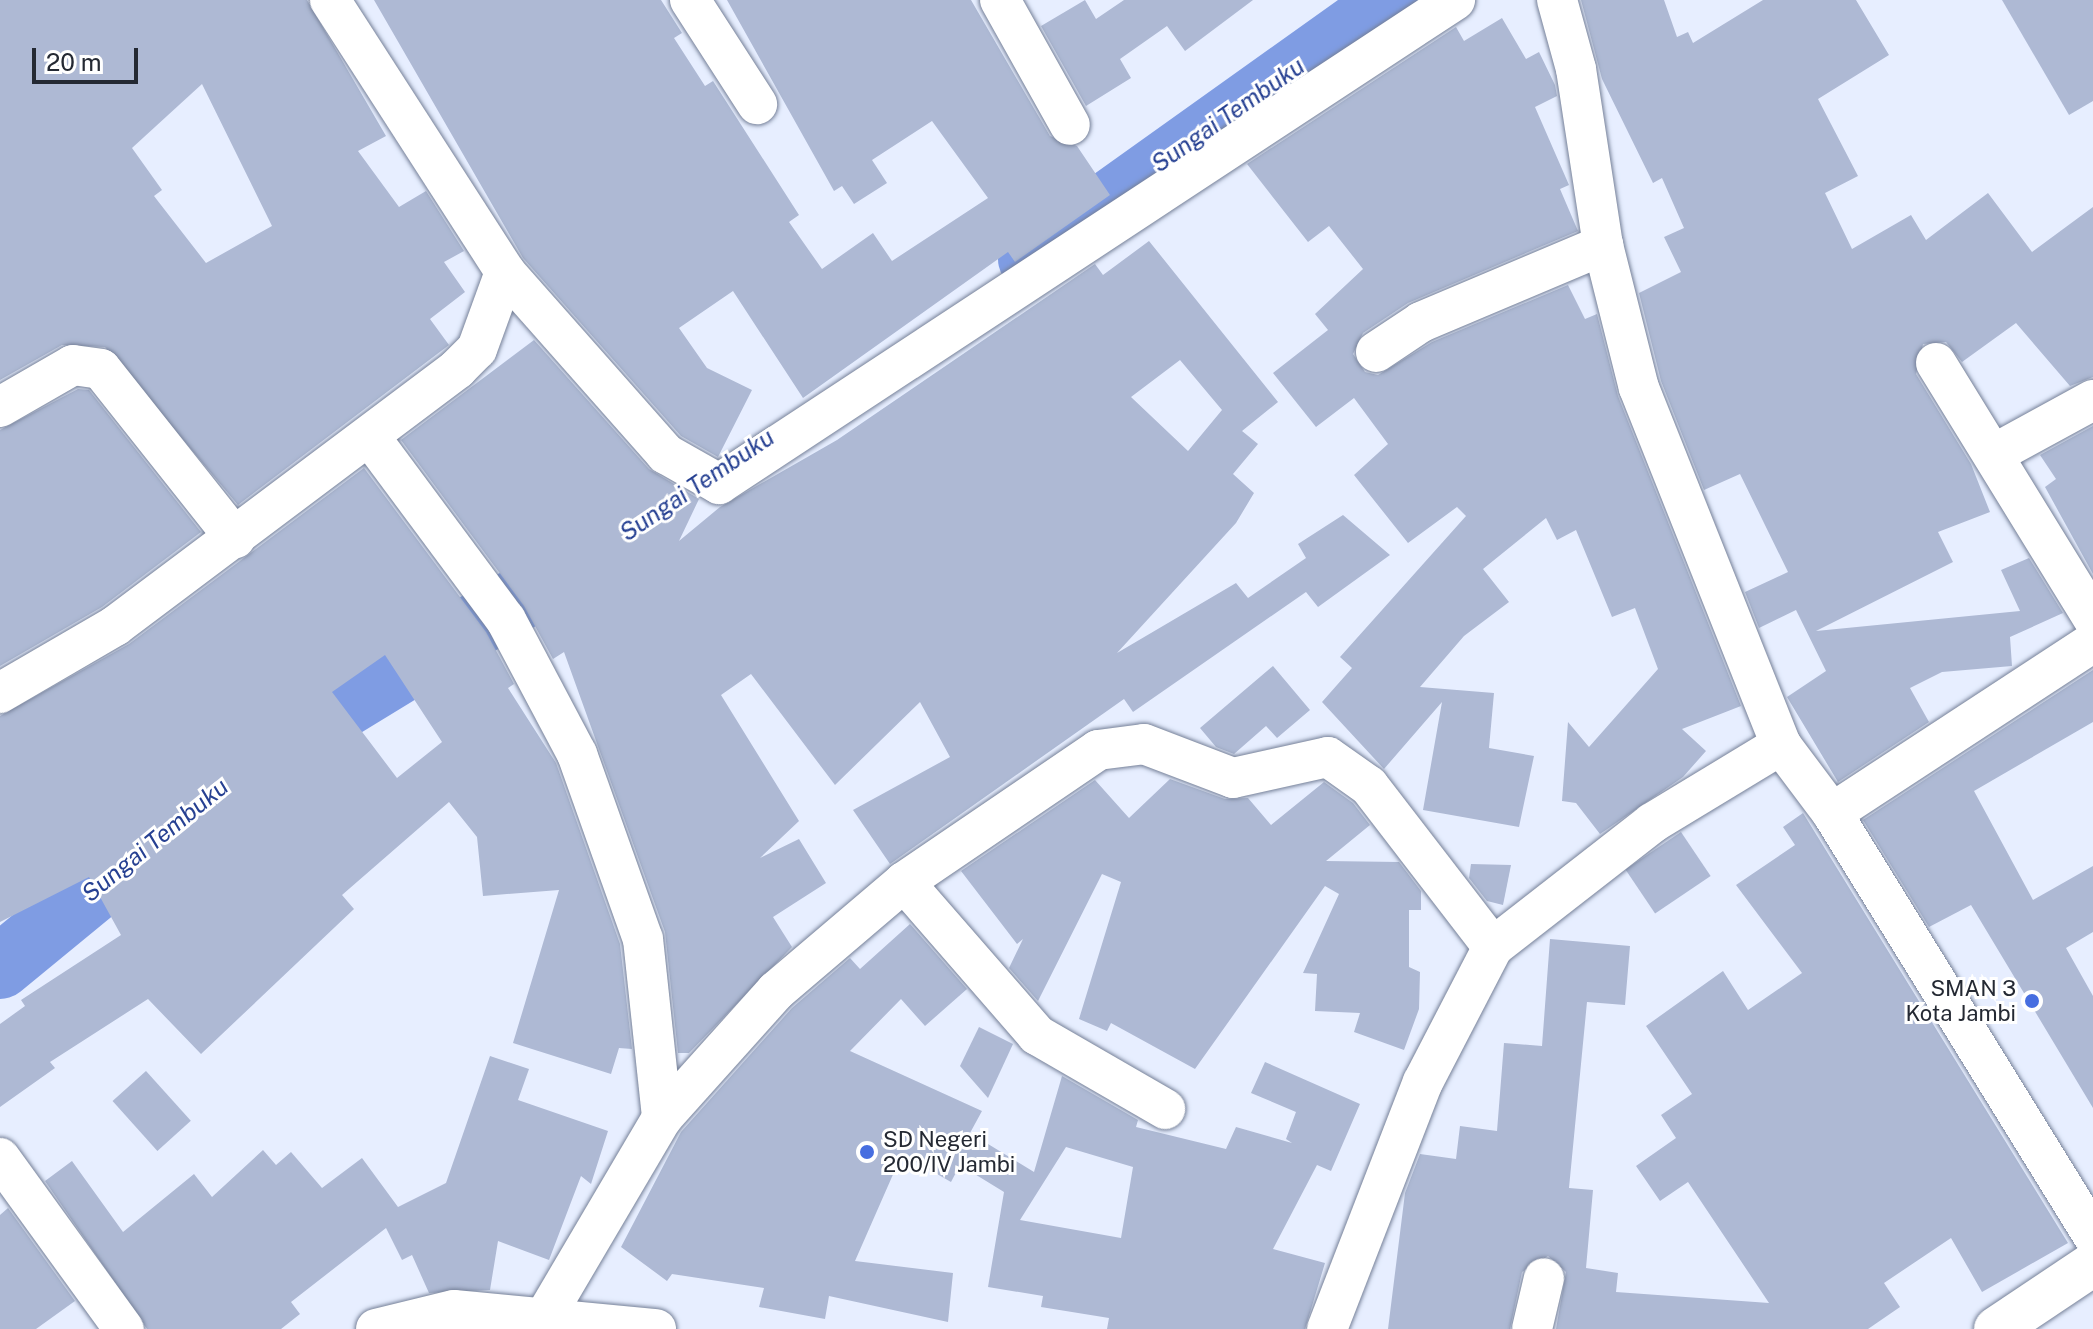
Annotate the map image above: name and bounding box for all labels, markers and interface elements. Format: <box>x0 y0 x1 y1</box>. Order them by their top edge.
scale bar <box>36 32 142 82</box>
text: 20 m <box>46 48 102 76</box>
water label: Sungai Tembuku <box>1146 52 1310 178</box>
water label: Sungai Tembuku <box>614 423 780 547</box>
water label: Sungai Tembuku <box>76 772 234 908</box>
place label: SMAN 3 Kota Jambi <box>1905 975 2016 1026</box>
marker: SMAN 3 Kota Jambi <box>2023 992 2041 1010</box>
place label: SD Negeri 200/IV Jambi <box>883 1126 1015 1178</box>
marker: SD Negeri 200/IV Jambi <box>858 1143 876 1161</box>

